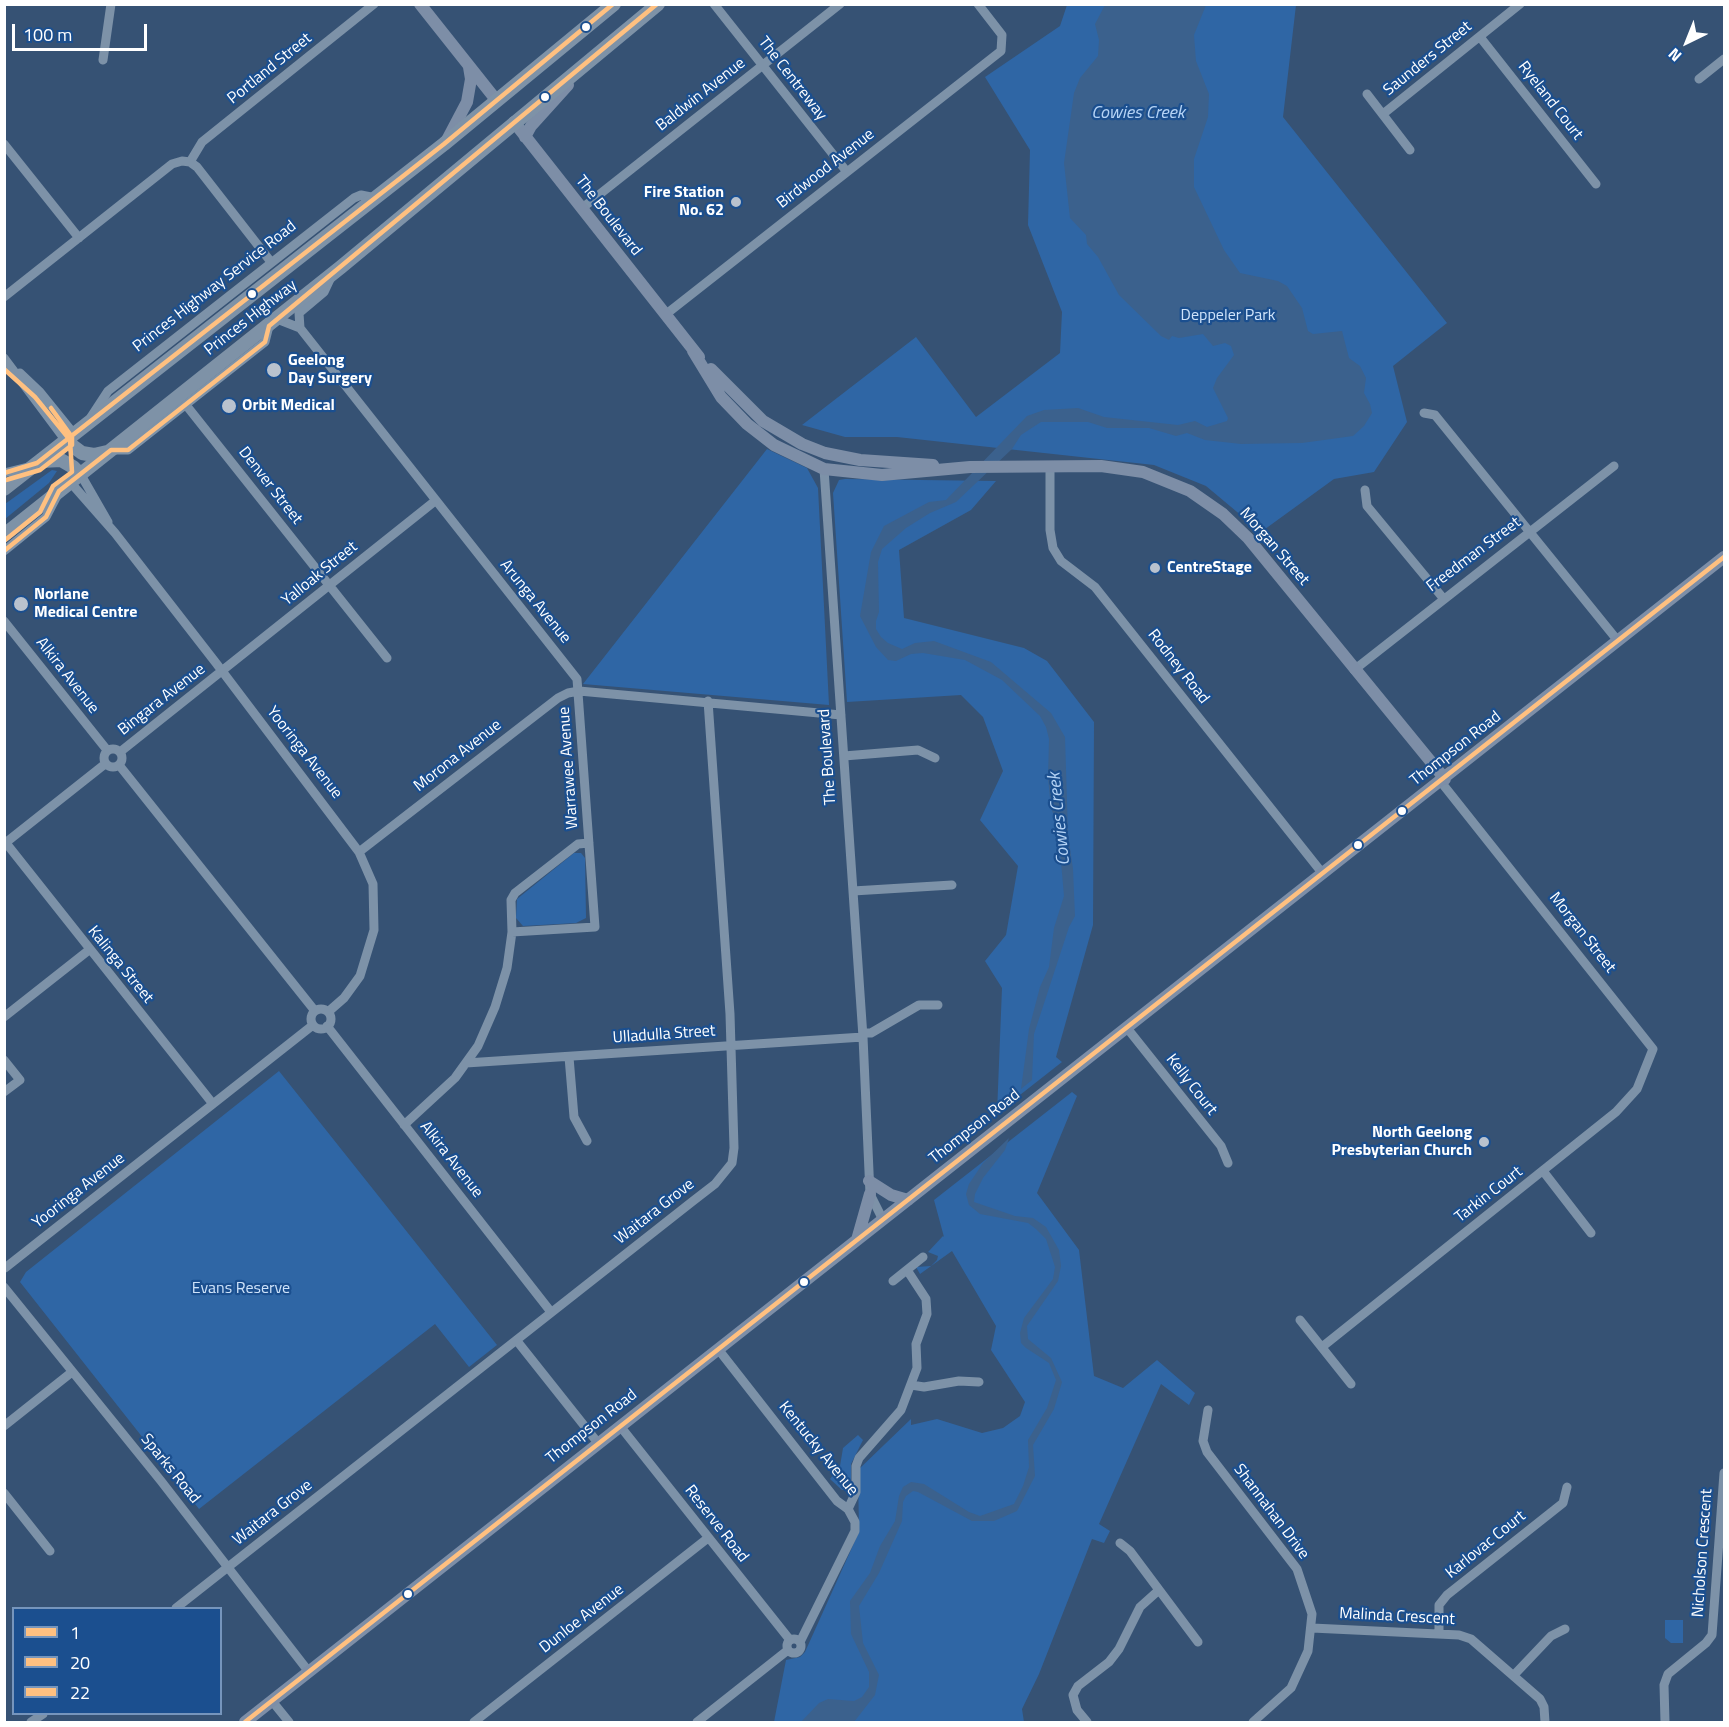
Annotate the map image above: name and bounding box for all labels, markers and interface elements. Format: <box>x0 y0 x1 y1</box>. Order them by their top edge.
scale bar <box>15 12 150 50</box>
north arrow <box>1657 12 1717 72</box>
street label: Saunders Street <box>1380 18 1476 100</box>
text: 100 m <box>23 21 72 48</box>
unlabelled marker <box>580 21 592 33</box>
street label: Portland Street <box>224 29 316 109</box>
street label: The Centreway <box>753 33 831 125</box>
text: N <box>1662 43 1687 68</box>
street label: Baldwin Avenue <box>653 54 749 136</box>
street label: Ryeland Court <box>1513 58 1587 144</box>
unlabelled marker <box>539 91 551 103</box>
water label: Cowies Creek <box>1091 103 1185 125</box>
street label: Birdwood Avenue <box>774 125 878 213</box>
street label: The Boulevard <box>571 172 645 260</box>
place label: Fire Station No. 62 <box>644 183 724 221</box>
marker: Fire Station No. 62 <box>729 195 743 209</box>
street label: Princes Highway Service Road <box>130 217 300 357</box>
street label: Princes Highway <box>201 276 301 360</box>
unlabelled marker <box>246 288 258 300</box>
park label: Deppeler Park <box>1181 306 1275 326</box>
place label: Geelong Day Surgery <box>288 351 372 389</box>
marker: Geelong Day Surgery <box>265 361 283 379</box>
place label: Orbit Medical <box>242 396 335 416</box>
marker: Orbit Medical <box>220 397 238 415</box>
street label: Denver Street <box>234 444 306 528</box>
street label: Morgan Street <box>1235 504 1313 590</box>
street label: Freedman Street <box>1423 513 1525 597</box>
street label: Yalloak Street <box>278 538 362 610</box>
street label: Arunga Avenue <box>495 556 575 648</box>
place label: CentreStage <box>1167 558 1252 578</box>
marker: CentreStage <box>1148 561 1162 575</box>
place label: Norlane Medical Centre <box>34 585 137 623</box>
marker: Norlane Medical Centre <box>12 595 30 613</box>
street label: Rodney Road <box>1143 626 1213 708</box>
street label: Alkira Avenue <box>31 634 103 718</box>
street label: Bingara Avenue <box>115 660 209 740</box>
street label: Yooringa Avenue <box>262 703 346 803</box>
street label: Warrawee Avenue <box>555 706 583 830</box>
street label: The Boulevard <box>815 708 841 806</box>
street label: Thompson Road <box>1407 708 1505 790</box>
street label: Morona Avenue <box>410 716 506 796</box>
water label: Cowies Creek <box>1044 771 1076 867</box>
unlabelled marker <box>1396 805 1408 817</box>
unlabelled marker <box>1352 839 1364 851</box>
street label: Morgan Street <box>1545 889 1619 977</box>
street label: Kalinga Street <box>83 922 157 1008</box>
street label: Ulladulla Street <box>612 1022 716 1048</box>
street label: Kelly Court <box>1161 1051 1221 1119</box>
street label: Thompson Road <box>926 1086 1024 1168</box>
street label: Alkira Avenue <box>415 1118 487 1202</box>
place label: North Geelong Presbyterian Church <box>1331 1123 1472 1161</box>
marker: North Geelong Presbyterian Church <box>1477 1135 1491 1149</box>
street label: Yooringa Avenue <box>29 1149 129 1233</box>
street label: Tarkin Court <box>1451 1163 1527 1227</box>
street label: Waitara Grove <box>612 1175 698 1249</box>
unlabelled marker <box>798 1276 810 1288</box>
park label: Evans Reserve <box>192 1279 290 1299</box>
street label: Thompson Road <box>543 1386 641 1468</box>
street label: Kentucky Avenue <box>774 1398 862 1500</box>
street label: Sparks Road <box>136 1430 204 1508</box>
street label: Shannahan Drive <box>1229 1461 1313 1563</box>
street label: Waitara Grove <box>230 1476 316 1550</box>
street label: Reserve Road <box>680 1482 752 1566</box>
street label: Nicholson Crescent <box>1689 1488 1717 1618</box>
street label: Karlovac Court <box>1442 1507 1530 1583</box>
street label: Dunloe Avenue <box>536 1580 628 1658</box>
unlabelled marker <box>402 1588 414 1600</box>
street label: Malinda Crescent <box>1339 1604 1455 1630</box>
legend <box>12 1607 222 1715</box>
text: 1 <box>70 1619 80 1646</box>
text: 20 <box>70 1649 90 1676</box>
text: 22 <box>70 1679 90 1706</box>

